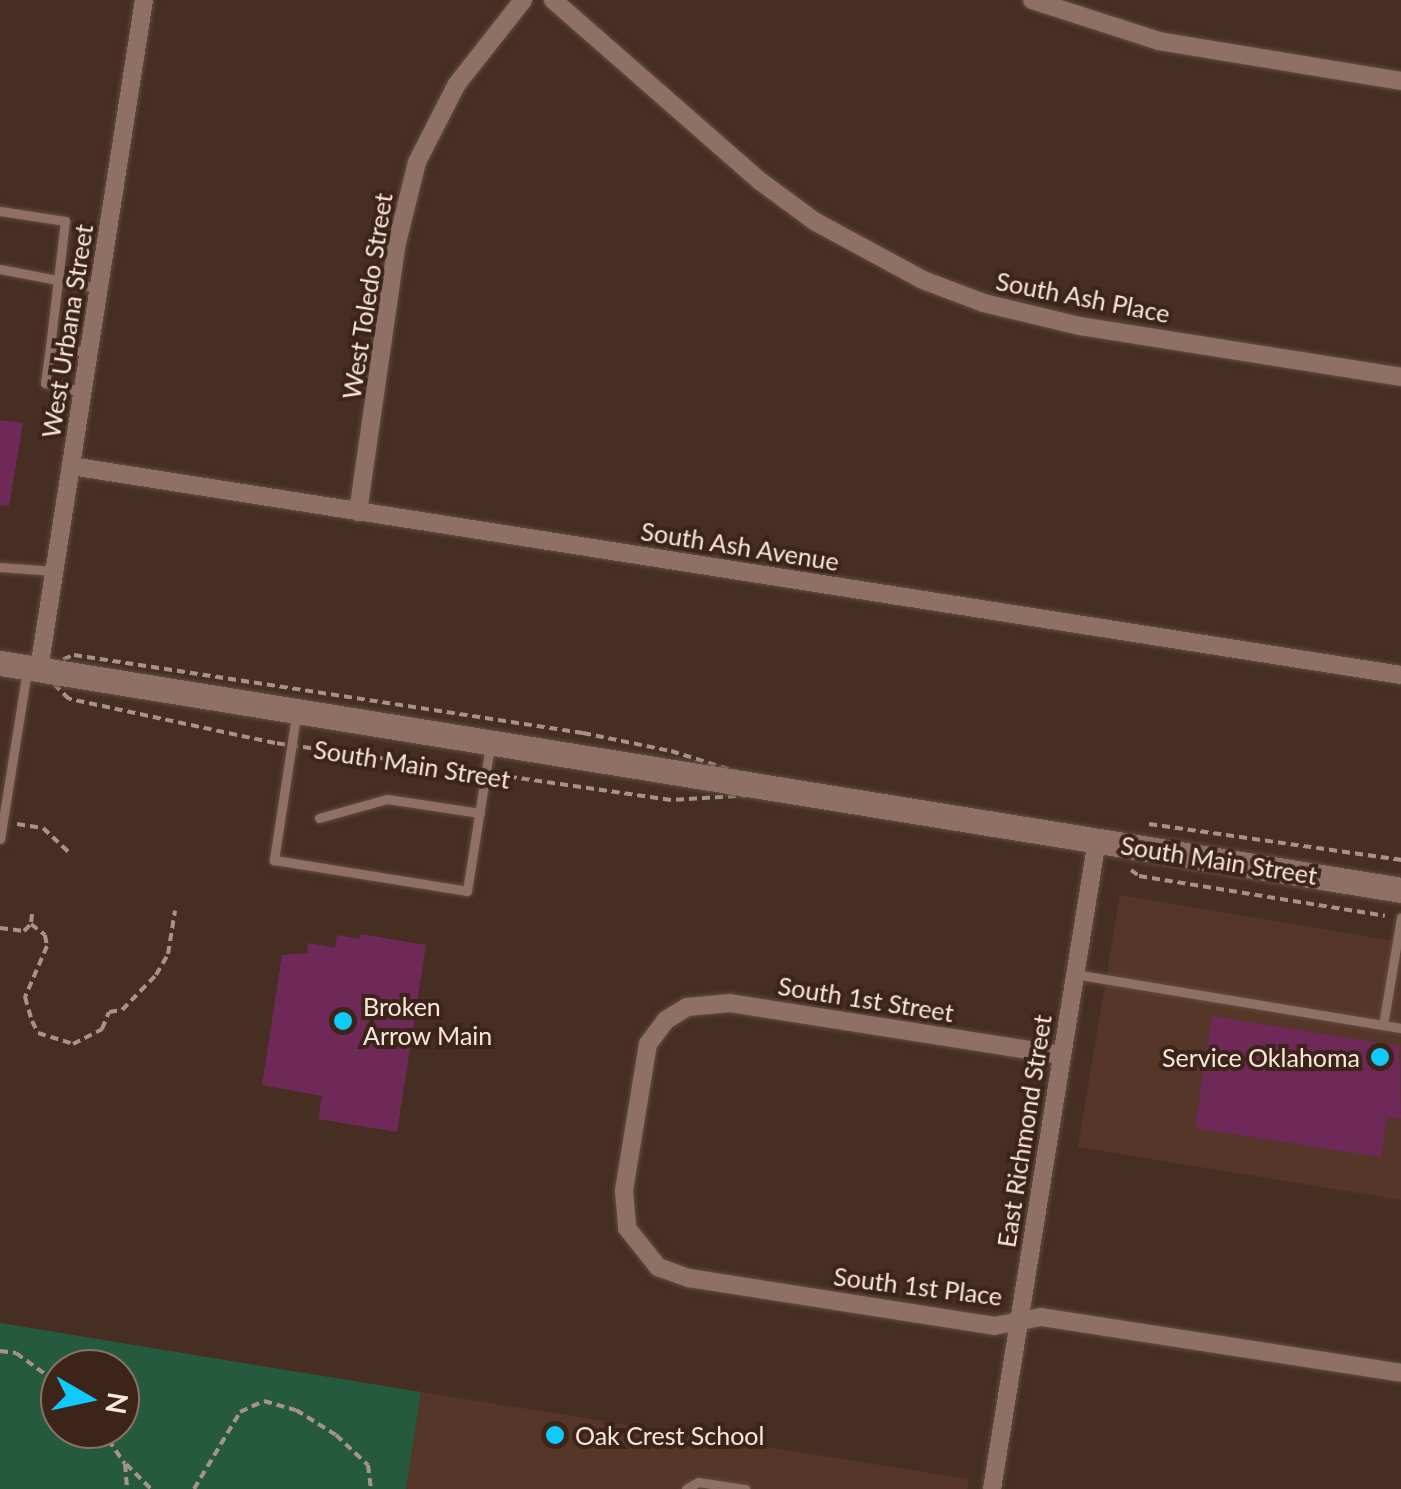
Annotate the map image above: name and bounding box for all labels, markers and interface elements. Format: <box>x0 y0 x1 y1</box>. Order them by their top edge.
street label: West Toledo Street <box>336 190 398 402</box>
street label: West Urbana Street <box>35 222 99 440</box>
street label: South Ash Place <box>993 265 1173 329</box>
street label: South Ash Avenue <box>638 515 842 577</box>
street label: South Main Street <box>312 734 512 794</box>
street label: South Main Street <box>1119 830 1319 890</box>
street label: South 1st Street <box>776 970 956 1028</box>
place label: Broken Arrow Main <box>363 992 493 1051</box>
marker: Broken Arrow Main <box>332 1010 354 1032</box>
street label: East Richmond Street <box>991 1013 1057 1249</box>
place label: Service Oklahoma <box>1162 1042 1360 1072</box>
marker: Service Oklahoma <box>1369 1046 1391 1068</box>
street label: South 1st Place <box>832 1261 1004 1311</box>
north arrow <box>40 1349 140 1449</box>
text: N <box>99 1390 136 1417</box>
place label: Oak Crest School <box>575 1420 764 1450</box>
marker: Oak Crest School <box>544 1424 566 1446</box>

